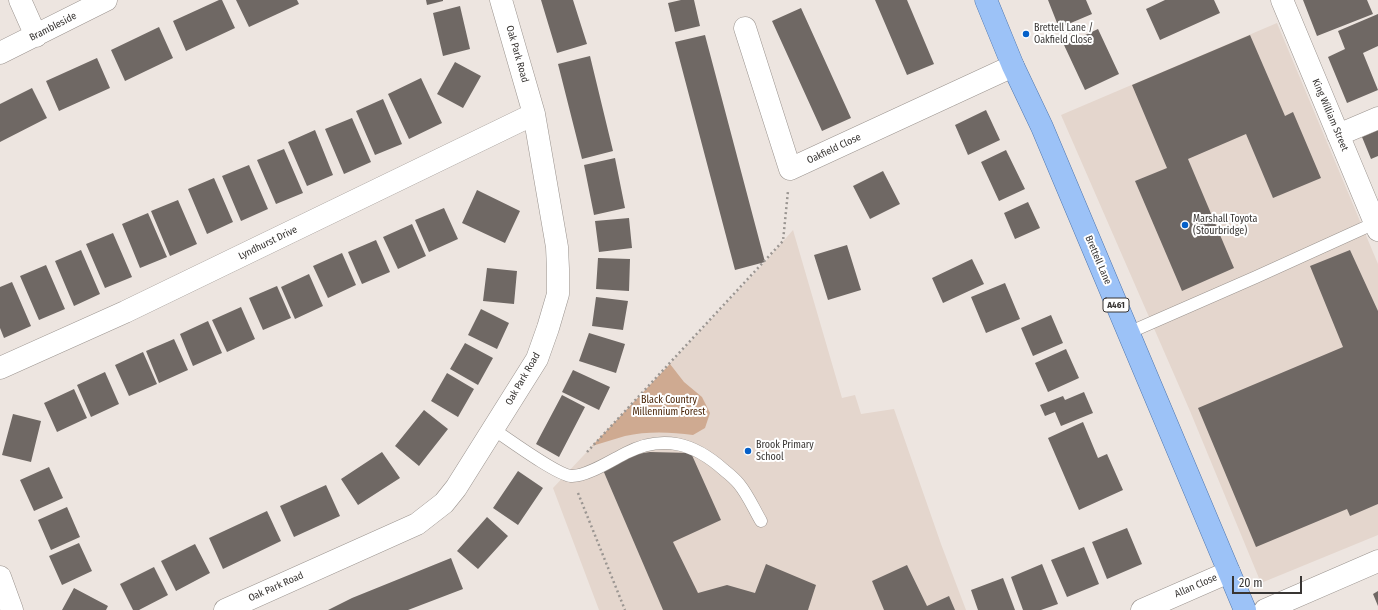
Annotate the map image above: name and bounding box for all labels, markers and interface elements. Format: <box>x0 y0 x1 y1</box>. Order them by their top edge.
street label: Brambleside <box>27 10 79 44</box>
place label: Brettell Lane / Oakfield Close <box>1034 22 1093 46</box>
street label: Oak Park Road <box>503 24 531 84</box>
marker: Brettell Lane / Oakfield Close <box>1021 29 1031 39</box>
street label: King William Street <box>1309 77 1351 153</box>
street label: Oakfield Close <box>805 131 863 167</box>
place label: Marshall Toyota (Stourbridge) <box>1193 213 1257 236</box>
marker: Marshall Toyota (Stourbridge) <box>1180 220 1190 230</box>
street label: Lyndhurst Drive <box>237 224 299 262</box>
street label: Brettell Lane <box>1082 234 1114 286</box>
road number: A461 <box>1103 298 1129 312</box>
street label: Oak Park Road <box>503 350 543 408</box>
park label: Black Country Millennium Forest <box>632 394 706 418</box>
place label: Brook Primary School <box>756 439 814 462</box>
marker: Brook Primary School <box>743 446 753 456</box>
scale bar <box>1234 568 1304 594</box>
street label: Oak Park Road <box>247 570 305 604</box>
street label: Allan Close <box>1173 572 1219 600</box>
text: 20 m <box>1239 576 1263 590</box>

